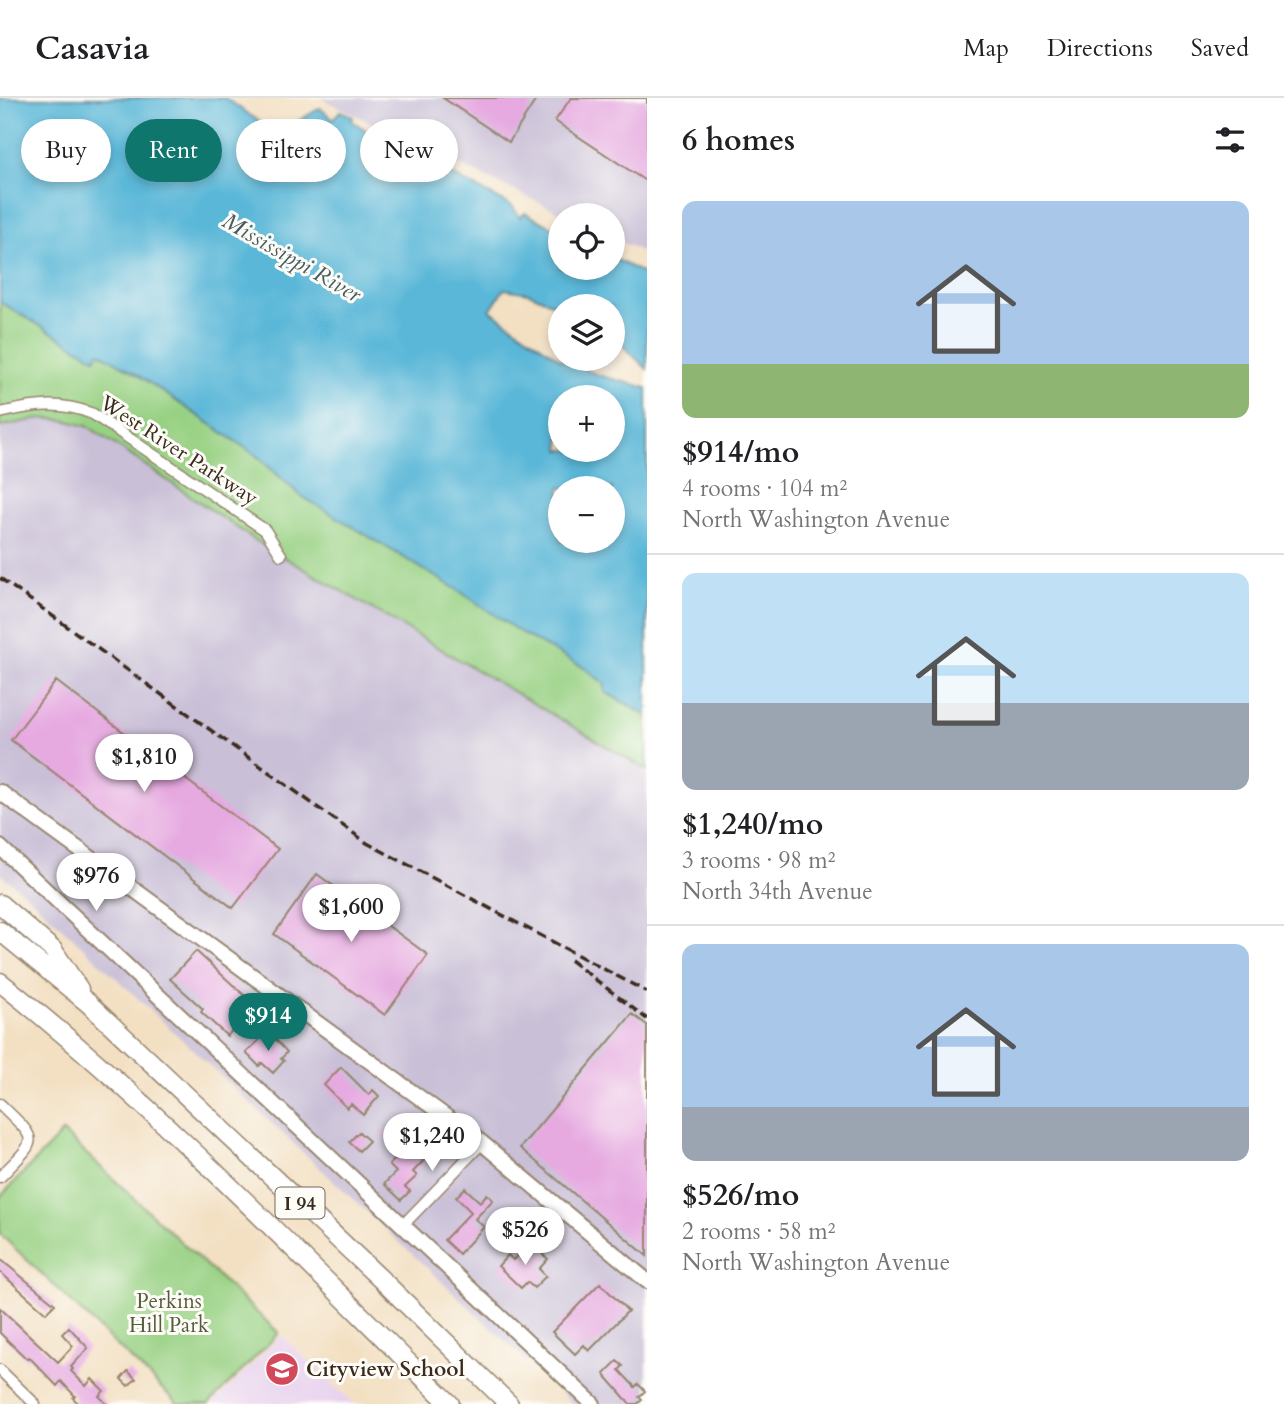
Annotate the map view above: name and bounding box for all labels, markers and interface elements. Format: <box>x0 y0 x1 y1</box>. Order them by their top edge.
text: Casavia <box>35 26 150 71</box>
text: Map <box>963 32 1009 65</box>
text: Directions <box>1047 32 1153 65</box>
text: Saved <box>1191 32 1249 65</box>
chip: Buy <box>21 119 111 182</box>
chip: Rent <box>125 119 222 182</box>
chip: Filters <box>236 119 346 182</box>
chip: New <box>360 119 458 182</box>
text: 6 homes <box>682 120 795 161</box>
icon: filters <box>1211 121 1249 159</box>
map controls <box>548 203 625 553</box>
button: locate <box>548 203 625 280</box>
water label: Mississippi River <box>217 205 368 310</box>
icon: home <box>903 246 1029 372</box>
button: layers <box>548 294 625 371</box>
button: + <box>548 385 625 462</box>
street label: West River Parkway <box>93 388 264 513</box>
text: $914/mo <box>682 432 799 473</box>
text: 4 rooms · 104 m² <box>682 473 847 504</box>
button: − <box>548 476 625 553</box>
text: North Washington Avenue <box>682 504 950 535</box>
icon: home <box>903 618 1029 744</box>
pin: $1,810 <box>87 734 201 794</box>
text: $1,810 <box>111 741 177 772</box>
text: $1,240/mo <box>682 804 823 845</box>
text: 3 rooms · 98 m² <box>682 845 835 876</box>
pin: $976 <box>55 854 137 913</box>
text: $976 <box>72 860 120 891</box>
text: North 34th Avenue <box>682 876 873 907</box>
pin: $1,600 <box>294 884 408 944</box>
text: $1,600 <box>318 891 384 922</box>
icon: home <box>903 989 1029 1115</box>
pin: $914 <box>227 993 309 1053</box>
text: $914 <box>244 1000 292 1031</box>
pin: $1,240 <box>375 1114 489 1173</box>
text: $1,240 <box>399 1120 465 1151</box>
text: $526/mo <box>682 1175 799 1216</box>
road number: I 94 <box>276 1188 324 1218</box>
pin: $526 <box>484 1208 566 1267</box>
text: $526 <box>501 1214 549 1245</box>
text: 2 rooms · 58 m² <box>682 1216 835 1247</box>
text: North Washington Avenue <box>682 1247 950 1278</box>
park label: Perkins Hill Park <box>129 1287 210 1340</box>
school or university icon: Cityview School <box>263 1350 301 1388</box>
place label: Cityview School <box>306 1355 465 1384</box>

